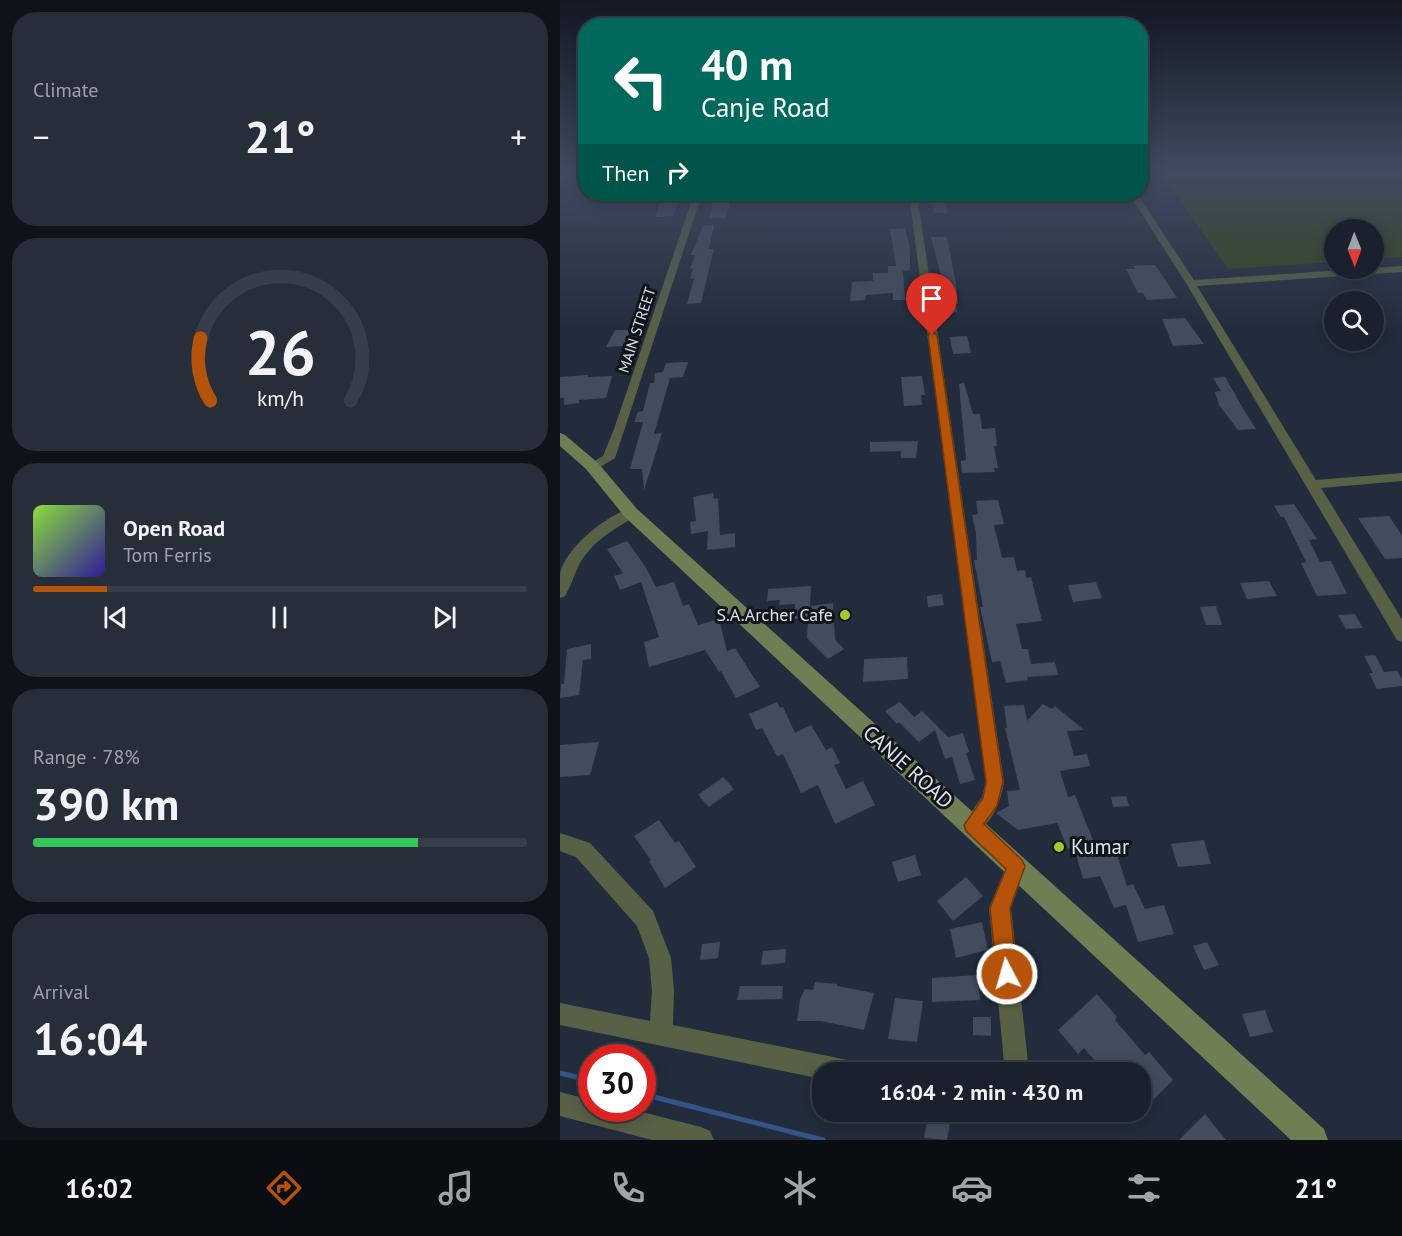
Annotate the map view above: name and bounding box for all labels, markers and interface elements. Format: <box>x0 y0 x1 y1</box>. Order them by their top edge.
text: 40 m <box>701 37 793 92</box>
icon: left <box>602 42 680 120</box>
text: Climate <box>33 77 99 103</box>
text: Canje Road <box>701 90 829 124</box>
text: 21° <box>245 107 315 165</box>
text: − <box>33 115 50 158</box>
text: + <box>510 115 527 158</box>
icon: right <box>661 156 694 189</box>
text: Then <box>602 159 649 187</box>
north arrow <box>1324 219 1384 279</box>
map controls <box>1324 219 1384 351</box>
pin <box>906 273 957 335</box>
icon: arrive <box>915 282 948 315</box>
street label: MAIN STREET <box>614 284 659 375</box>
button: search <box>1324 291 1384 351</box>
text: 26 <box>245 312 315 393</box>
text: km/h <box>256 385 303 413</box>
text: Open Road <box>123 514 225 542</box>
text: Tom Ferris <box>123 542 212 568</box>
icon: previous <box>99 601 132 634</box>
icon: pause <box>263 601 296 634</box>
icon: next <box>428 601 461 634</box>
place label: S.A.Archer Cafe <box>716 603 833 626</box>
marker: S.A.Archer Cafe <box>838 608 852 622</box>
street label: CANJE ROAD <box>858 719 959 814</box>
text: Range · 78% <box>33 744 140 770</box>
text: 390 km <box>33 774 179 832</box>
place label: Kumar <box>1071 833 1129 860</box>
marker: Kumar <box>1052 840 1066 854</box>
position arrow <box>975 942 1039 1006</box>
text: Arrival <box>33 979 89 1005</box>
text: 16:04 <box>33 1009 147 1067</box>
speed limit sign: 30 <box>578 1044 656 1122</box>
text: 16:04 · 2 min · 430 m <box>880 1078 1083 1106</box>
icon: directions <box>263 1167 305 1209</box>
icon: music <box>435 1167 477 1209</box>
icon: phone <box>607 1167 649 1209</box>
icon: climate <box>779 1167 821 1209</box>
icon: car <box>951 1167 993 1209</box>
icon: filters <box>1123 1167 1165 1209</box>
text: 16:02 <box>65 1171 133 1205</box>
text: 21° <box>1295 1171 1337 1205</box>

